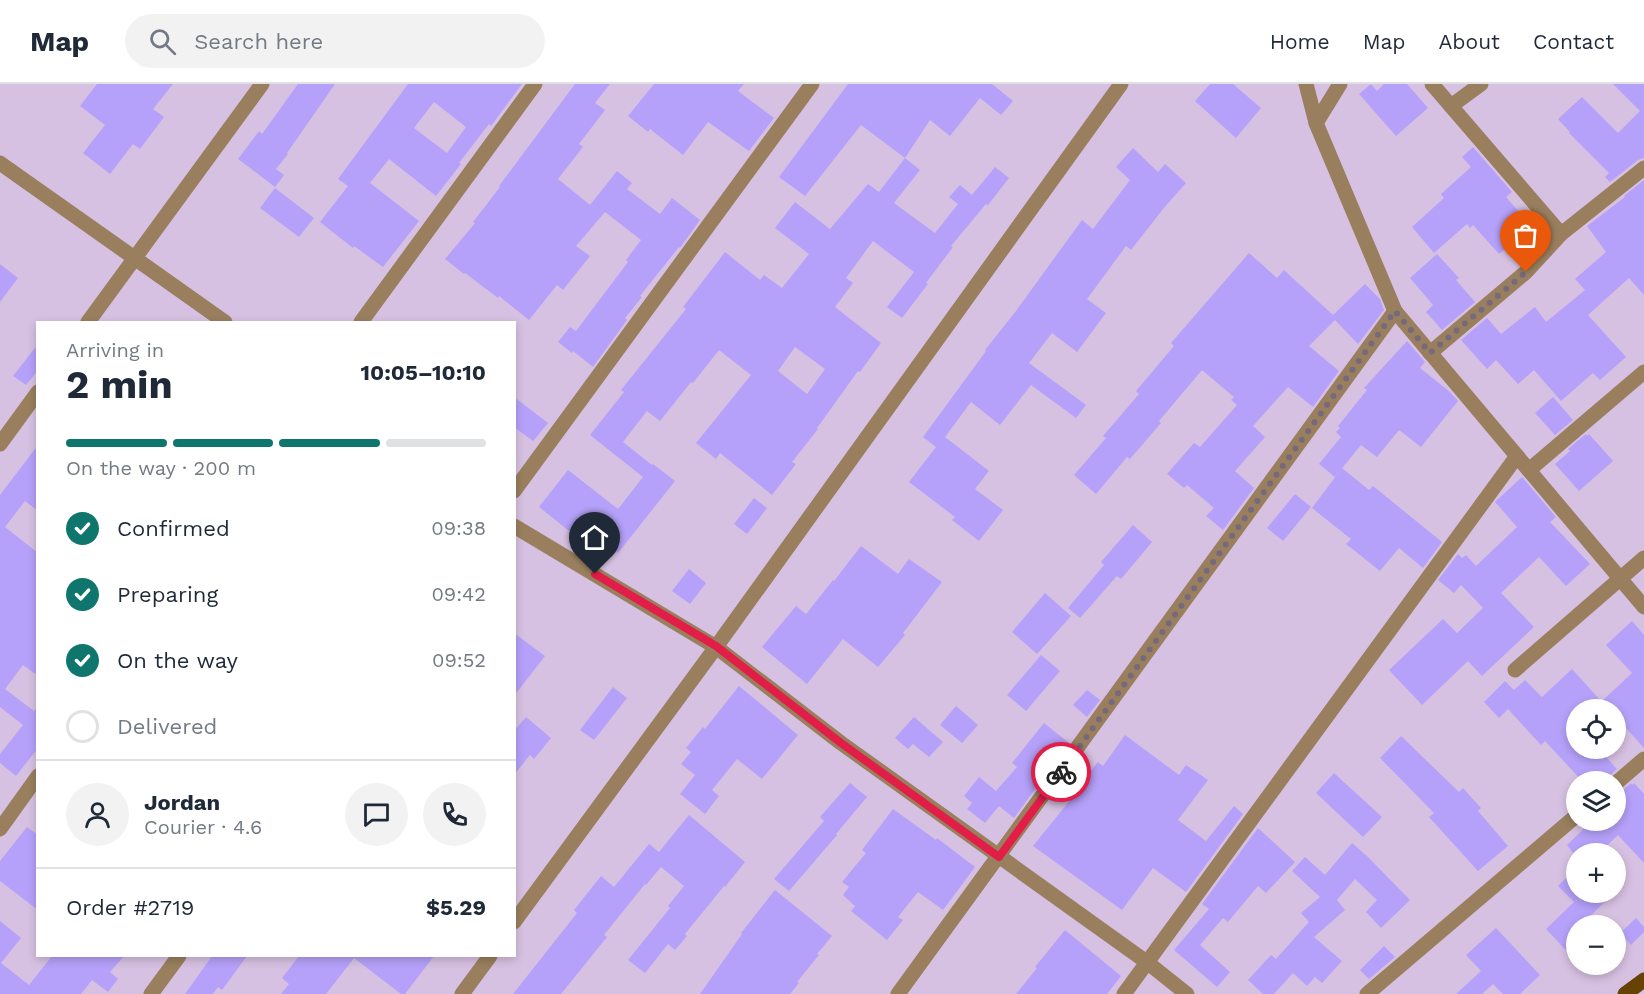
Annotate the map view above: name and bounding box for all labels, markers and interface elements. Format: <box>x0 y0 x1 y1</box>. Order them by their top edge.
search box <box>125 14 545 68</box>
text: Map <box>30 25 89 58</box>
icon: search <box>146 25 179 58</box>
text: Search here <box>194 29 323 54</box>
text: Home <box>1270 29 1330 54</box>
text: Map <box>1363 29 1406 54</box>
text: About <box>1439 29 1500 54</box>
text: Contact <box>1533 29 1614 54</box>
pin <box>1500 210 1551 272</box>
icon: bag <box>1509 219 1542 252</box>
text: Arriving in <box>66 338 164 362</box>
text: 10:05–10:10 <box>361 360 486 385</box>
text: 2 min <box>66 362 173 407</box>
text: On the way · 200 m <box>66 456 256 480</box>
icon: check <box>66 512 99 545</box>
pin <box>569 512 620 574</box>
text: Confirmed <box>117 516 230 541</box>
text: 09:38 <box>431 516 486 540</box>
icon: home <box>578 521 611 554</box>
icon: check <box>66 578 99 611</box>
text: Preparing <box>117 582 218 607</box>
text: 09:42 <box>431 582 486 606</box>
icon: check <box>66 644 99 677</box>
text: On the way <box>117 648 238 673</box>
text: 09:52 <box>432 648 486 672</box>
map controls <box>1566 699 1626 975</box>
button: locate <box>1566 699 1626 759</box>
text: Delivered <box>117 714 217 739</box>
courier <box>1031 742 1091 802</box>
icon: bike <box>1045 756 1078 789</box>
button: layers <box>1566 771 1626 831</box>
button: person <box>66 783 129 846</box>
button: chat <box>345 783 408 846</box>
button: phone <box>423 783 486 846</box>
text: Jordan <box>144 790 220 815</box>
text: Courier · 4.6 <box>144 815 262 839</box>
button: + <box>1566 843 1626 903</box>
text: Order #2719 <box>66 895 194 920</box>
text: $5.29 <box>426 895 486 920</box>
button: − <box>1566 915 1626 975</box>

